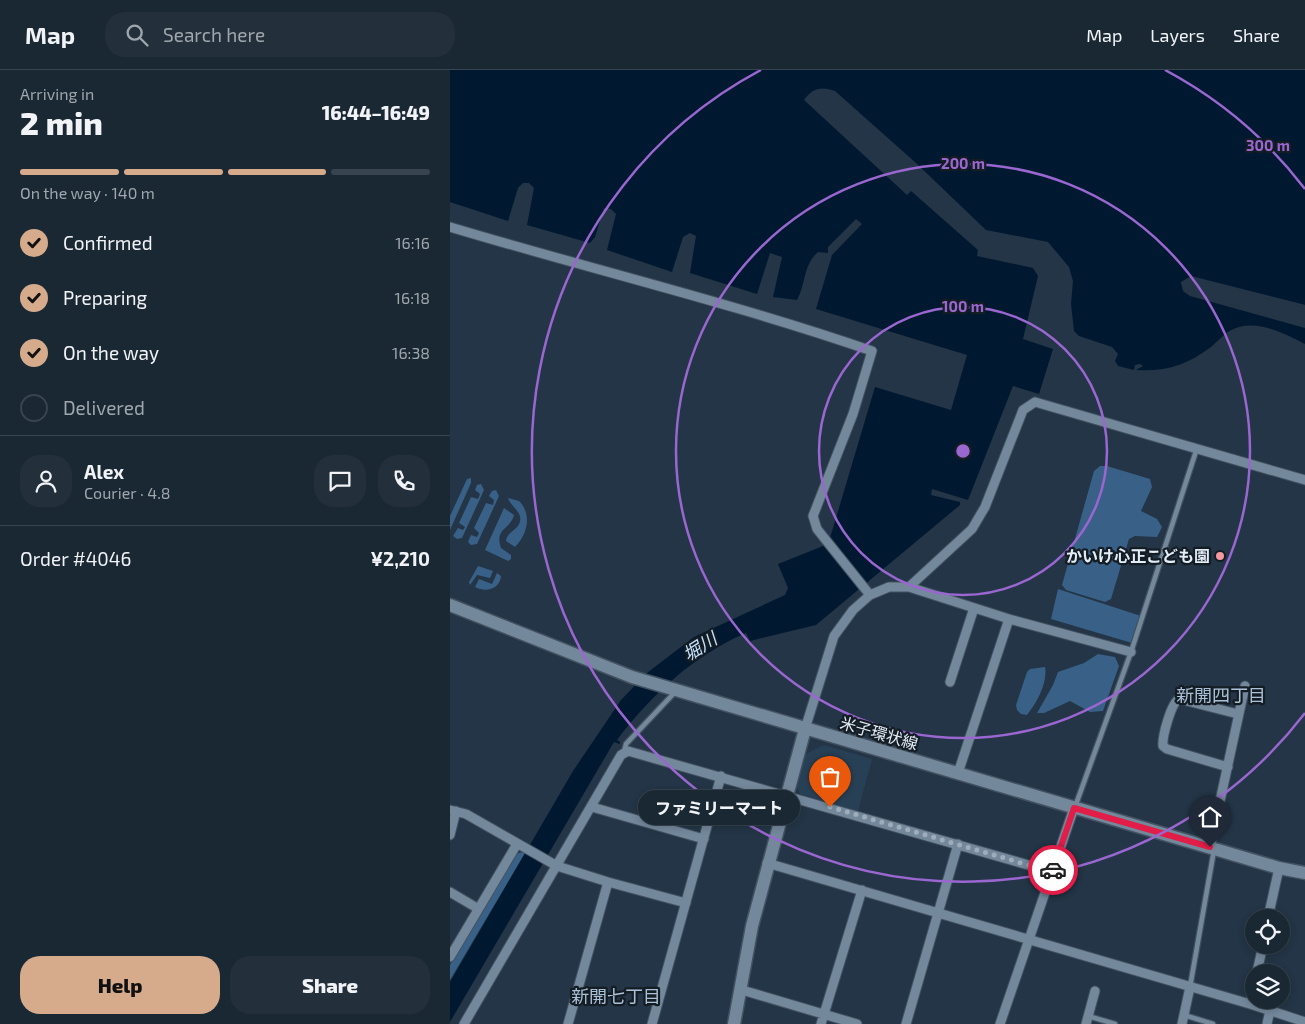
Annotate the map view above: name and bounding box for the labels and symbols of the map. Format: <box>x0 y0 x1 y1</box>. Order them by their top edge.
text: 300 m <box>1246 136 1290 154</box>
text: 200 m <box>941 154 985 172</box>
text: 100 m <box>942 297 984 315</box>
centre of rings <box>954 442 972 460</box>
place label: かいけ心正こども園 <box>1066 546 1210 565</box>
marker: かいけ心正こども園 <box>1214 550 1226 562</box>
water label: 堀川 <box>678 626 722 665</box>
district label: 新開四丁目 <box>1176 684 1266 706</box>
street label: 米子環状線 <box>838 712 920 753</box>
pin <box>809 756 851 807</box>
callout: ファミリーマート <box>638 790 800 824</box>
pin <box>1189 796 1231 847</box>
courier <box>1028 845 1078 895</box>
district label: 新開七丁目 <box>571 985 661 1007</box>

